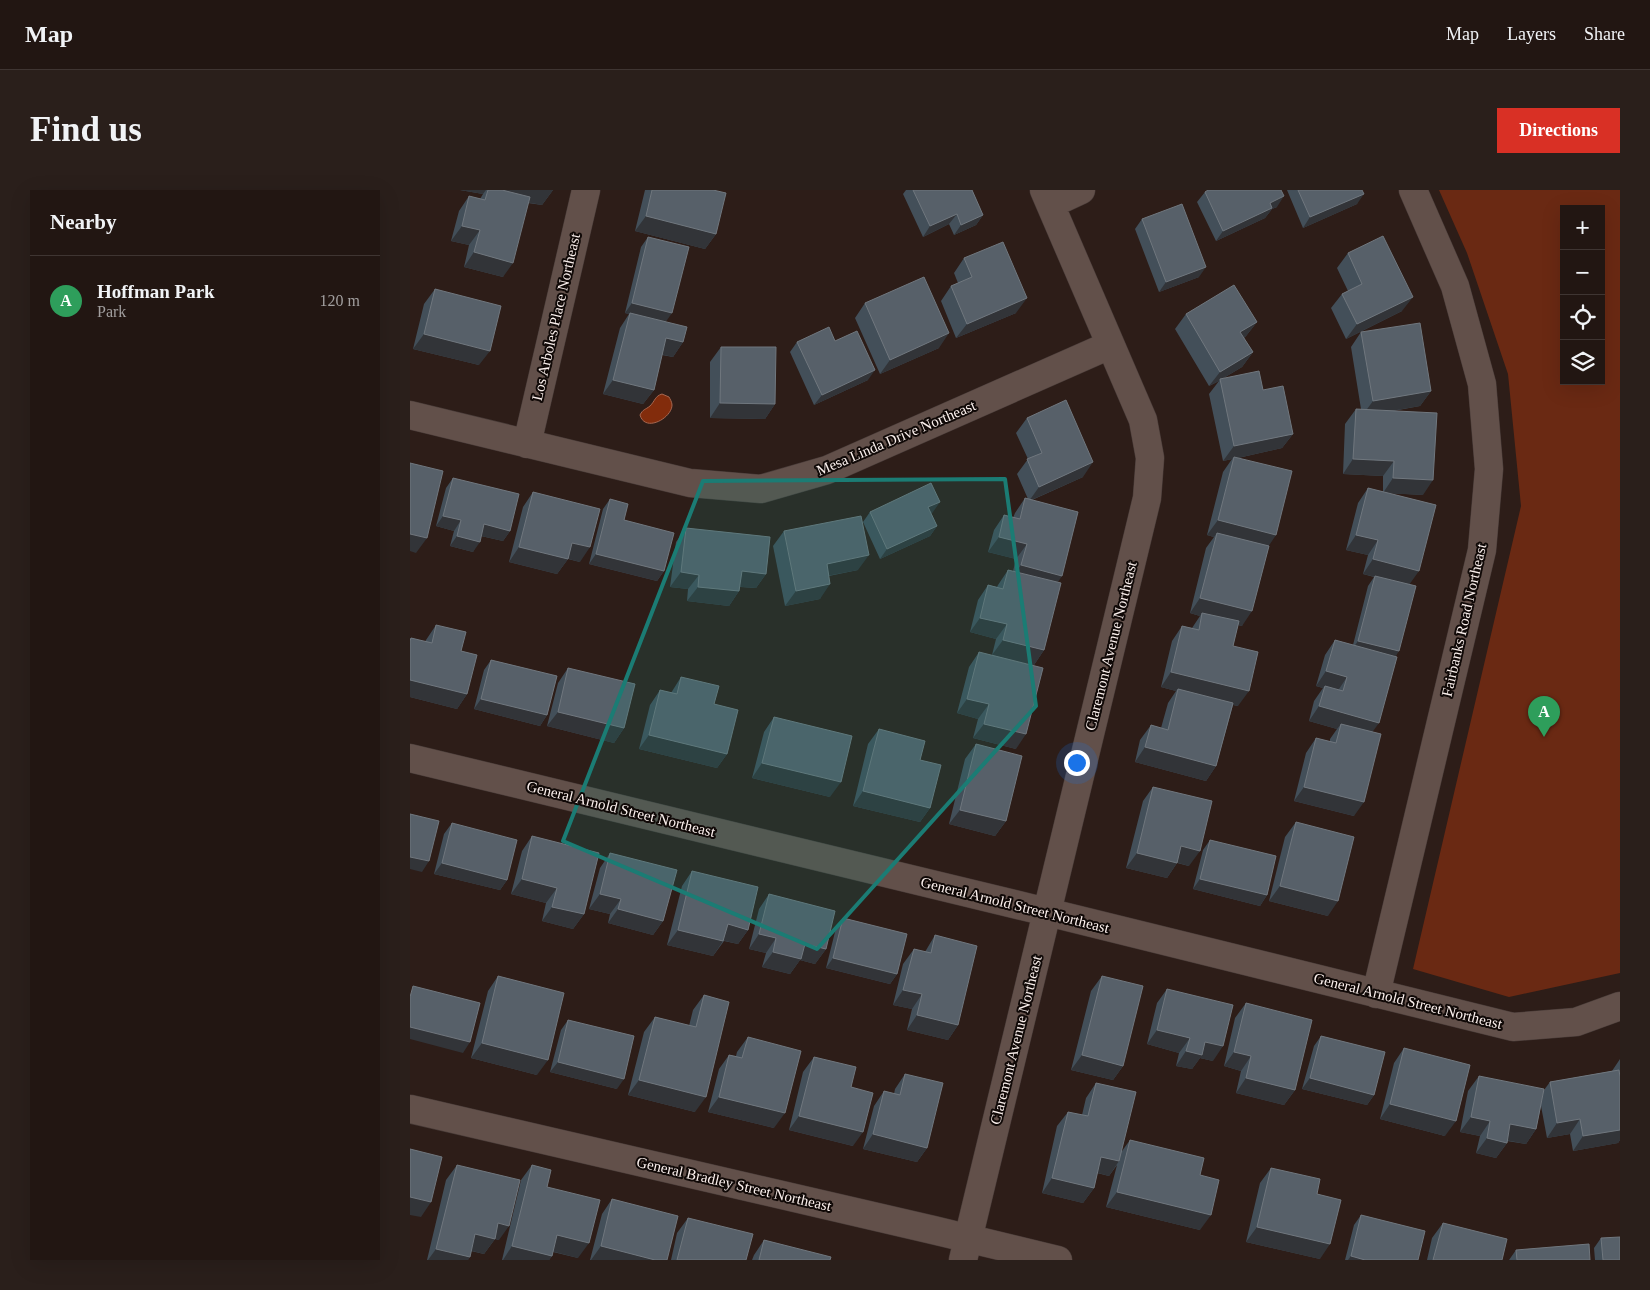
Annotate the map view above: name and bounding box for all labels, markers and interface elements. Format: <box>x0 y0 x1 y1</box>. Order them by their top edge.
text: Map <box>25 21 73 47</box>
text: Map <box>1446 24 1479 44</box>
text: Layers <box>1507 24 1556 44</box>
text: Share <box>1584 24 1625 44</box>
button: Directions <box>1497 108 1620 153</box>
text: Find us <box>30 110 142 149</box>
map controls <box>1560 205 1605 385</box>
button: + <box>1560 205 1605 250</box>
text: Nearby <box>50 210 117 234</box>
street label: Los Arboles Place Northeast <box>529 231 583 402</box>
button: − <box>1560 250 1605 295</box>
text: Hoffman Park <box>97 281 215 302</box>
text: A <box>60 292 72 309</box>
text: 120 m <box>320 292 360 309</box>
button: locate <box>1560 295 1605 340</box>
text: Park <box>97 303 126 320</box>
button: layers <box>1560 340 1605 385</box>
street label: Mesa Linda Drive Northeast <box>814 397 979 479</box>
street label: Fairbanks Road Northeast <box>1439 541 1490 698</box>
street label: Claremont Avenue Northeast <box>1082 559 1140 732</box>
pin: A <box>1528 696 1560 737</box>
your location <box>1064 750 1090 776</box>
street label: General Arnold Street Northeast <box>525 778 718 840</box>
street label: General Arnold Street Northeast <box>919 874 1112 936</box>
street label: Claremont Avenue Northeast <box>987 953 1045 1126</box>
street label: General Arnold Street Northeast <box>1312 970 1505 1032</box>
street label: General Bradley Street Northeast <box>635 1154 834 1214</box>

